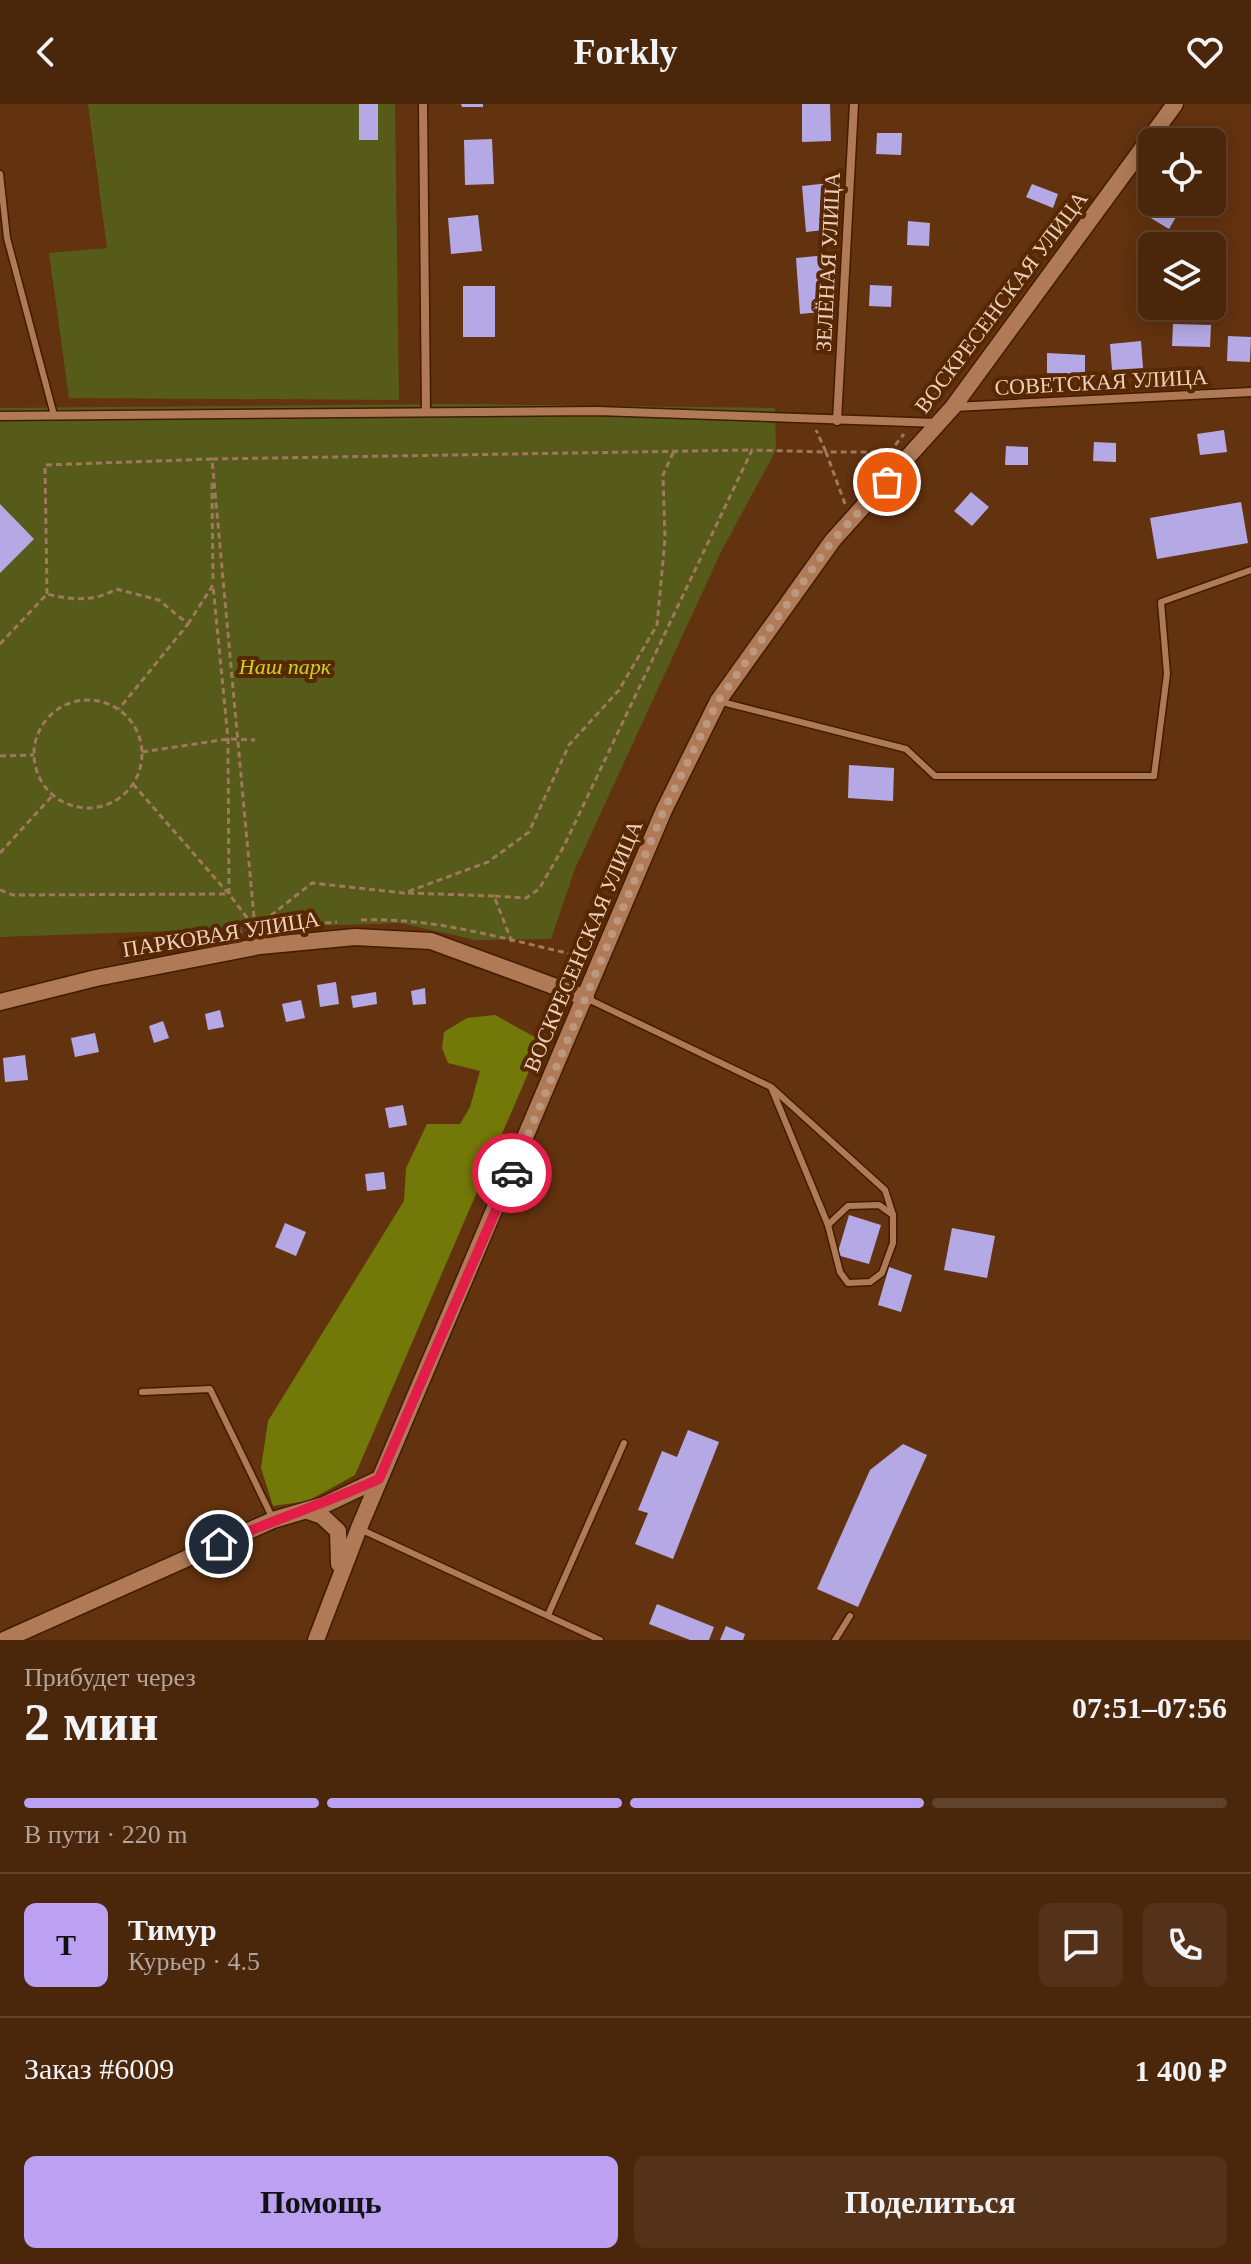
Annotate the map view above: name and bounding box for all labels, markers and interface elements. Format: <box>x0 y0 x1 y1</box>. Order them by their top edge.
icon: back <box>24 30 68 74</box>
icon: heart <box>1183 30 1227 74</box>
text: Forkly <box>574 32 678 72</box>
map controls <box>1138 128 1226 320</box>
button: locate <box>1138 128 1226 216</box>
street label: ЗЕЛЁНАЯ УЛИЦА <box>811 171 845 353</box>
street label: ВОСКРЕСЕНСКАЯ УЛИЦА <box>909 186 1093 418</box>
button: layers <box>1138 232 1226 320</box>
street label: СОВЕТСКАЯ УЛИЦА <box>994 364 1208 400</box>
pin <box>853 448 921 516</box>
icon: bag <box>865 460 909 504</box>
park label: Наш парк <box>238 654 332 679</box>
street label: ВОСКРЕСЕНСКАЯ УЛИЦА <box>519 816 647 1076</box>
street label: ПАРКОВАЯ УЛИЦА <box>121 906 321 962</box>
courier <box>472 1133 552 1213</box>
icon: car <box>490 1151 534 1195</box>
pin <box>185 1510 253 1578</box>
icon: home <box>197 1522 241 1566</box>
text: Прибудет через <box>24 1663 196 1692</box>
text: 07:51–07:56 <box>1072 1691 1227 1724</box>
text: 2 мин <box>24 1694 158 1751</box>
text: В пути · 220 m <box>24 1820 187 1849</box>
button: chat <box>1039 1903 1123 1987</box>
button: phone <box>1143 1903 1227 1987</box>
text: Тимур <box>128 1913 217 1946</box>
text: Т <box>56 1928 76 1961</box>
text: Курьер · 4.5 <box>128 1947 260 1976</box>
text: Заказ #6009 <box>24 2052 174 2085</box>
text: 1 400 ₽ <box>1135 2054 1227 2087</box>
button: Помощь <box>24 2156 618 2248</box>
button: Поделиться <box>634 2156 1227 2248</box>

